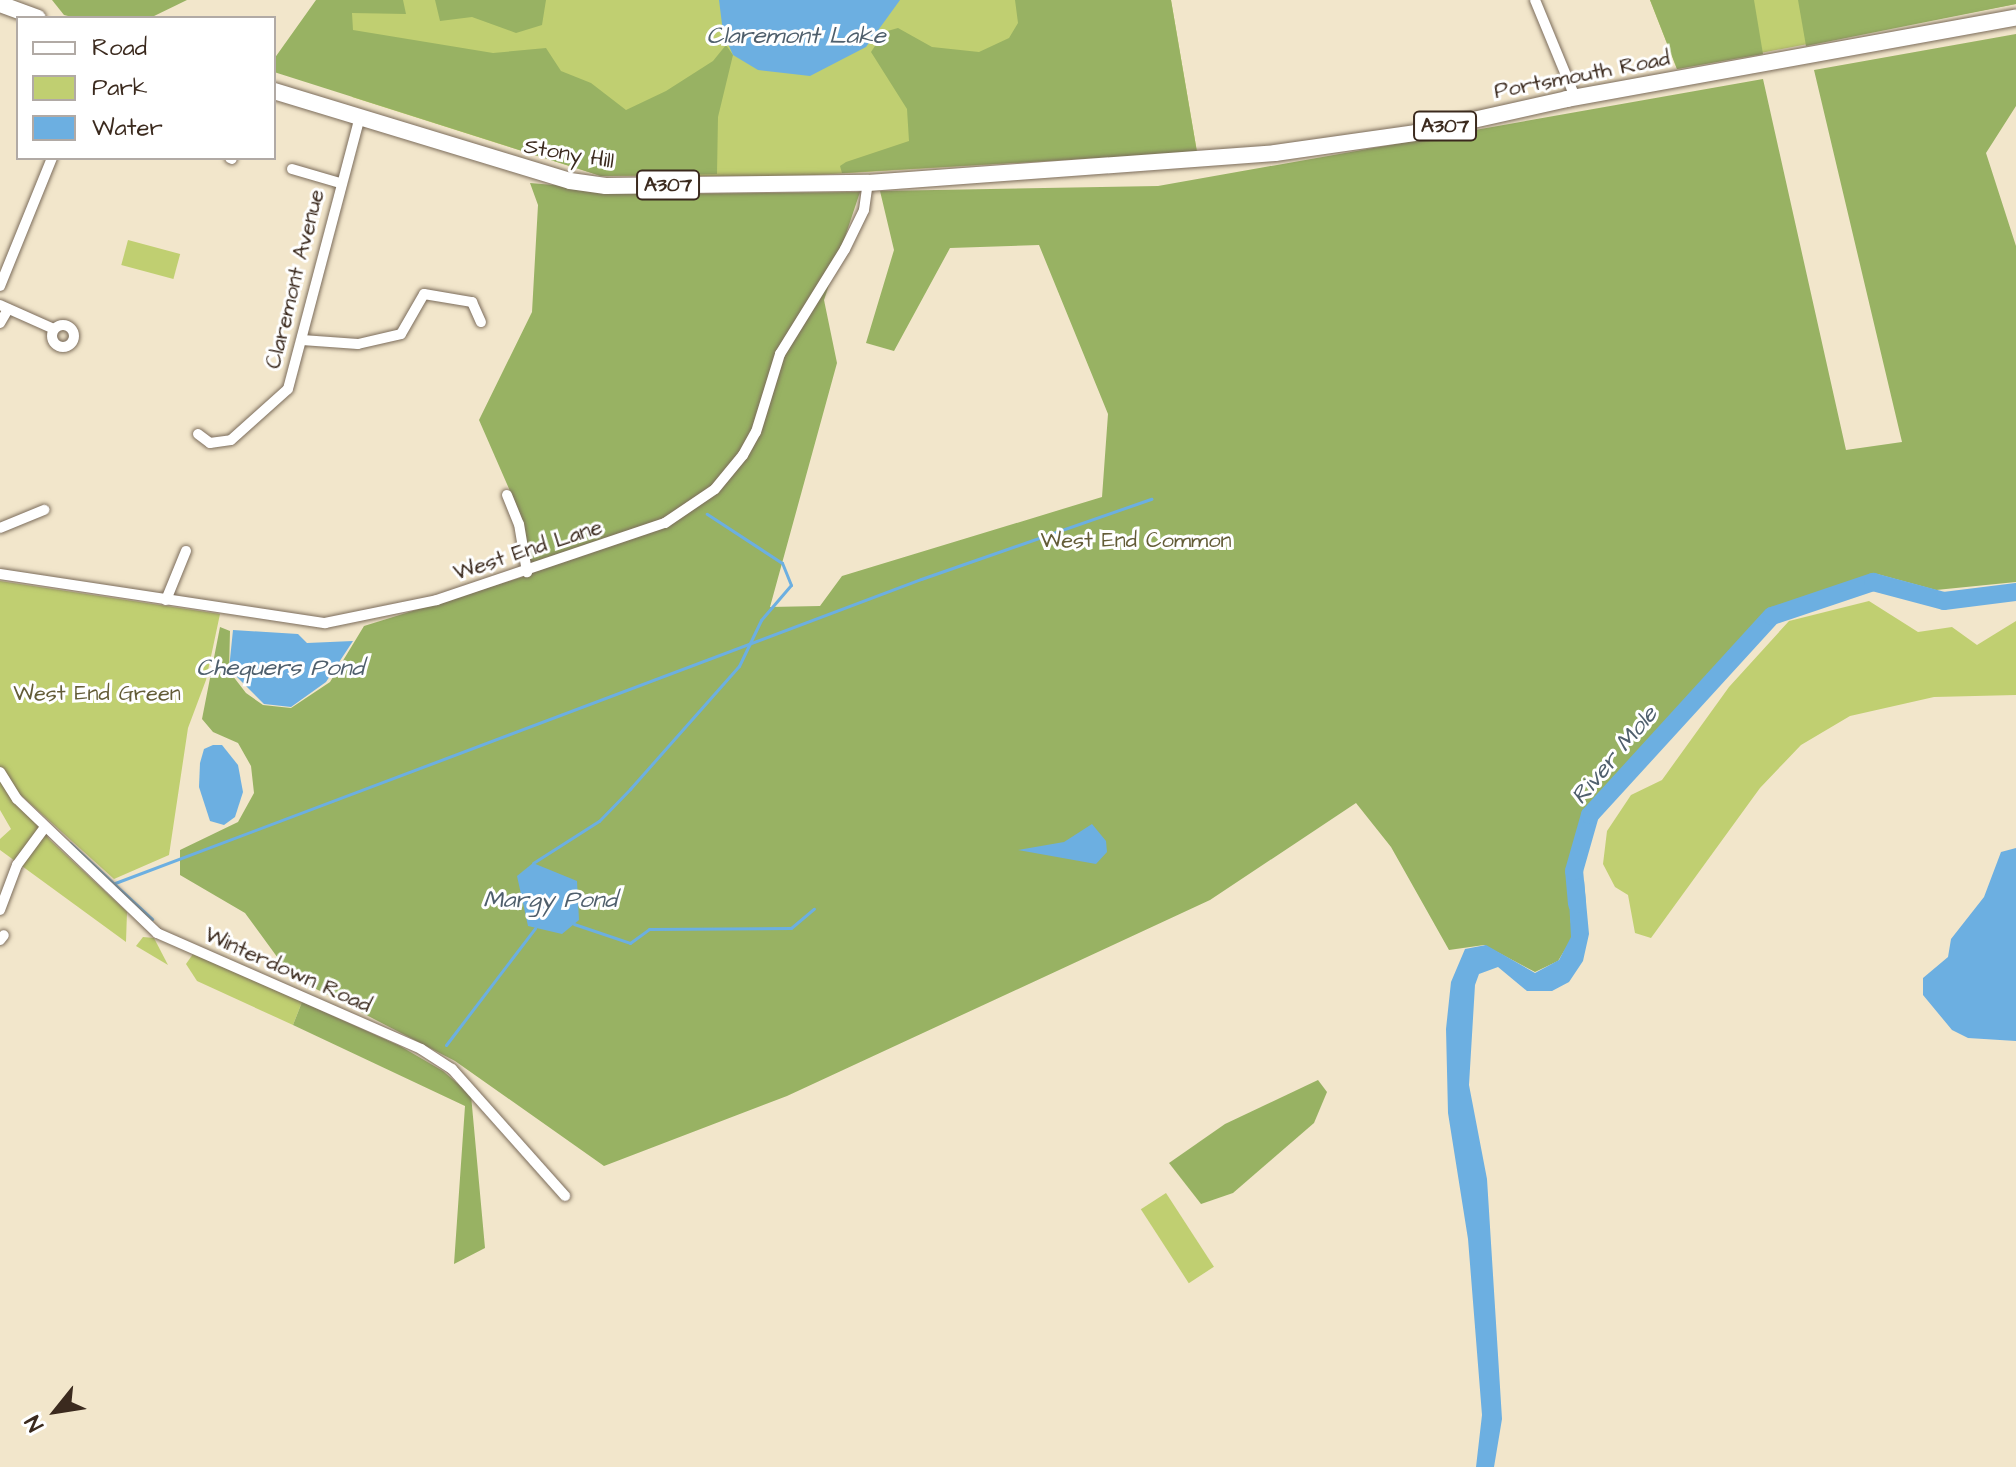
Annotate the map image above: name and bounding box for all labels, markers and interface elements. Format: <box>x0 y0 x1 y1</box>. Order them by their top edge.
legend <box>16 16 276 160</box>
water label: Claremont Lake <box>706 23 886 51</box>
text: Road <box>92 31 147 65</box>
street label: Portsmouth Road <box>1492 45 1672 105</box>
text: Park <box>92 71 148 105</box>
road number: A307 <box>1413 110 1477 142</box>
text: Water <box>92 111 163 145</box>
street label: Stony Hill <box>522 133 616 175</box>
road number: A307 <box>636 169 700 201</box>
street label: Claremont Avenue <box>260 187 330 371</box>
street label: West End Lane <box>450 514 606 586</box>
park label: West End Common <box>1040 528 1232 554</box>
water label: Chequers Pond <box>196 655 364 683</box>
park label: West End Green <box>13 681 181 707</box>
water label: River Mole <box>1566 701 1664 811</box>
water label: Margy Pond <box>483 887 617 915</box>
street label: Winterdown Road <box>201 921 375 1019</box>
north arrow <box>16 1371 96 1451</box>
text: N <box>18 1410 52 1437</box>

